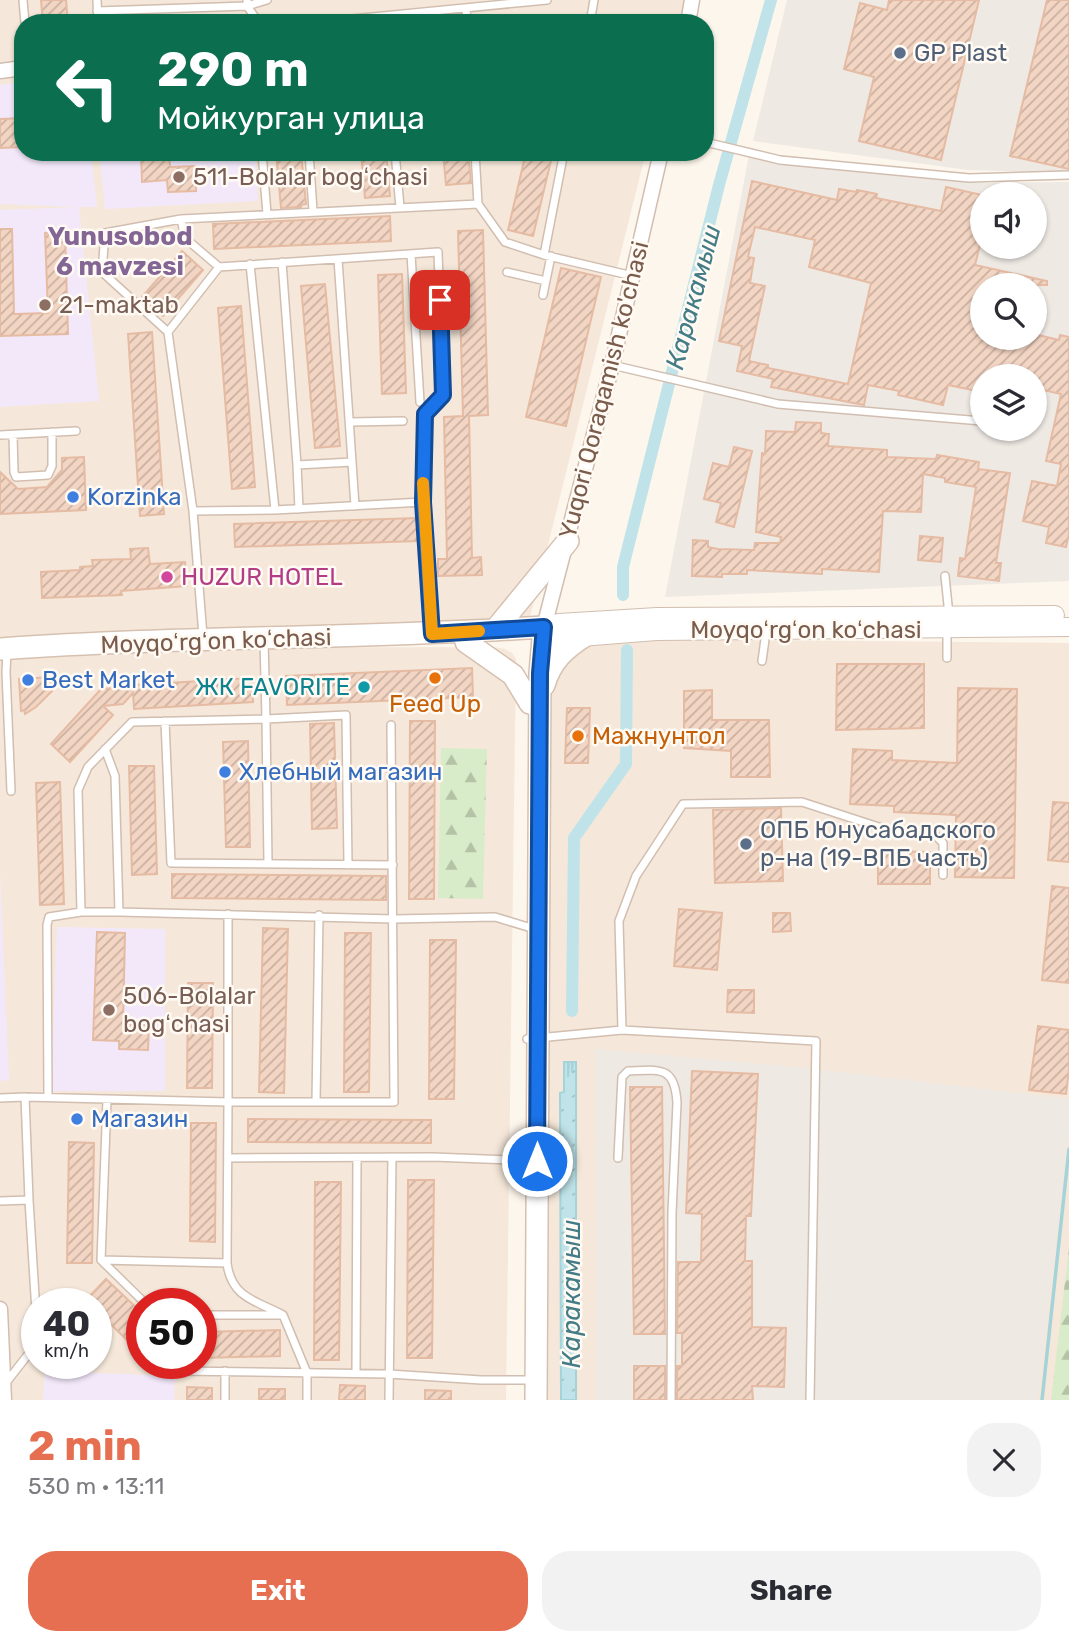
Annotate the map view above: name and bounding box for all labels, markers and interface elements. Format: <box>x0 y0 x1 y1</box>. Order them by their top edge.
place label: GP Plast <box>914 39 1007 67</box>
text: 290 m <box>157 40 309 98</box>
icon: left <box>42 42 133 133</box>
marker: GP Plast <box>892 45 908 61</box>
text: Мойкурган улица <box>157 99 425 137</box>
place label: 511-Bolalar bogʻchasi <box>193 163 428 191</box>
marker: 511-Bolalar bogʻchasi <box>171 169 187 185</box>
map controls <box>970 182 1047 441</box>
button: sound <box>970 182 1047 259</box>
district label: Yunusobod 6 mavzesi <box>47 221 193 282</box>
water label: Каракамыш <box>659 221 728 373</box>
street label: Yuqori Qoraqamish ko'chasi <box>553 238 655 542</box>
pin <box>410 270 470 330</box>
button: search <box>970 273 1047 350</box>
icon: arrive <box>421 281 459 319</box>
place label: 21-maktab <box>59 291 179 319</box>
marker: 21-maktab <box>37 297 53 313</box>
button: layers <box>970 364 1047 441</box>
place label: Korzinka <box>87 483 182 511</box>
marker: Korzinka <box>65 489 81 505</box>
place label: HUZUR HOTEL <box>181 563 343 591</box>
marker: HUZUR HOTEL <box>159 569 175 585</box>
street label: Moyqoʻrgʻon koʻchasi <box>690 616 922 644</box>
street label: Moyqoʻrgʻon koʻchasi <box>100 623 332 659</box>
place label: Best Market <box>42 666 175 694</box>
marker: Feed Up <box>427 670 443 686</box>
marker: Best Market <box>20 672 36 688</box>
place label: ЖК FAVORITE <box>195 673 350 701</box>
marker: ЖК FAVORITE <box>356 679 372 695</box>
place label: Feed Up <box>389 690 481 718</box>
place label: Мажнунтол <box>592 722 726 750</box>
marker: Мажнунтол <box>570 728 586 744</box>
place label: Хлебный магазин <box>239 758 442 786</box>
marker: Хлебный магазин <box>217 764 233 780</box>
place label: ОПБ Юнусабадского р-на (19-ВПБ часть) <box>760 816 996 872</box>
marker: ОПБ Юнусабадского р-на (19-ВПБ часть) <box>738 836 754 852</box>
place label: 506-Bolalar bogʻchasi <box>123 982 256 1038</box>
marker: 506-Bolalar bogʻchasi <box>101 1002 117 1018</box>
place label: Магазин <box>91 1105 188 1133</box>
marker: Магазин <box>69 1111 85 1127</box>
position arrow <box>500 1124 574 1198</box>
water label: Каракамыш <box>556 1220 587 1368</box>
speed limit sign: 50 <box>126 1288 217 1379</box>
text: 40 <box>43 1303 90 1345</box>
text: km/h <box>44 1340 89 1362</box>
text: 2 min <box>28 1421 142 1471</box>
button: close <box>967 1423 1041 1497</box>
text: 530 m · 13:11 <box>28 1472 164 1500</box>
button: Exit <box>28 1551 528 1631</box>
button: Share <box>542 1551 1041 1631</box>

